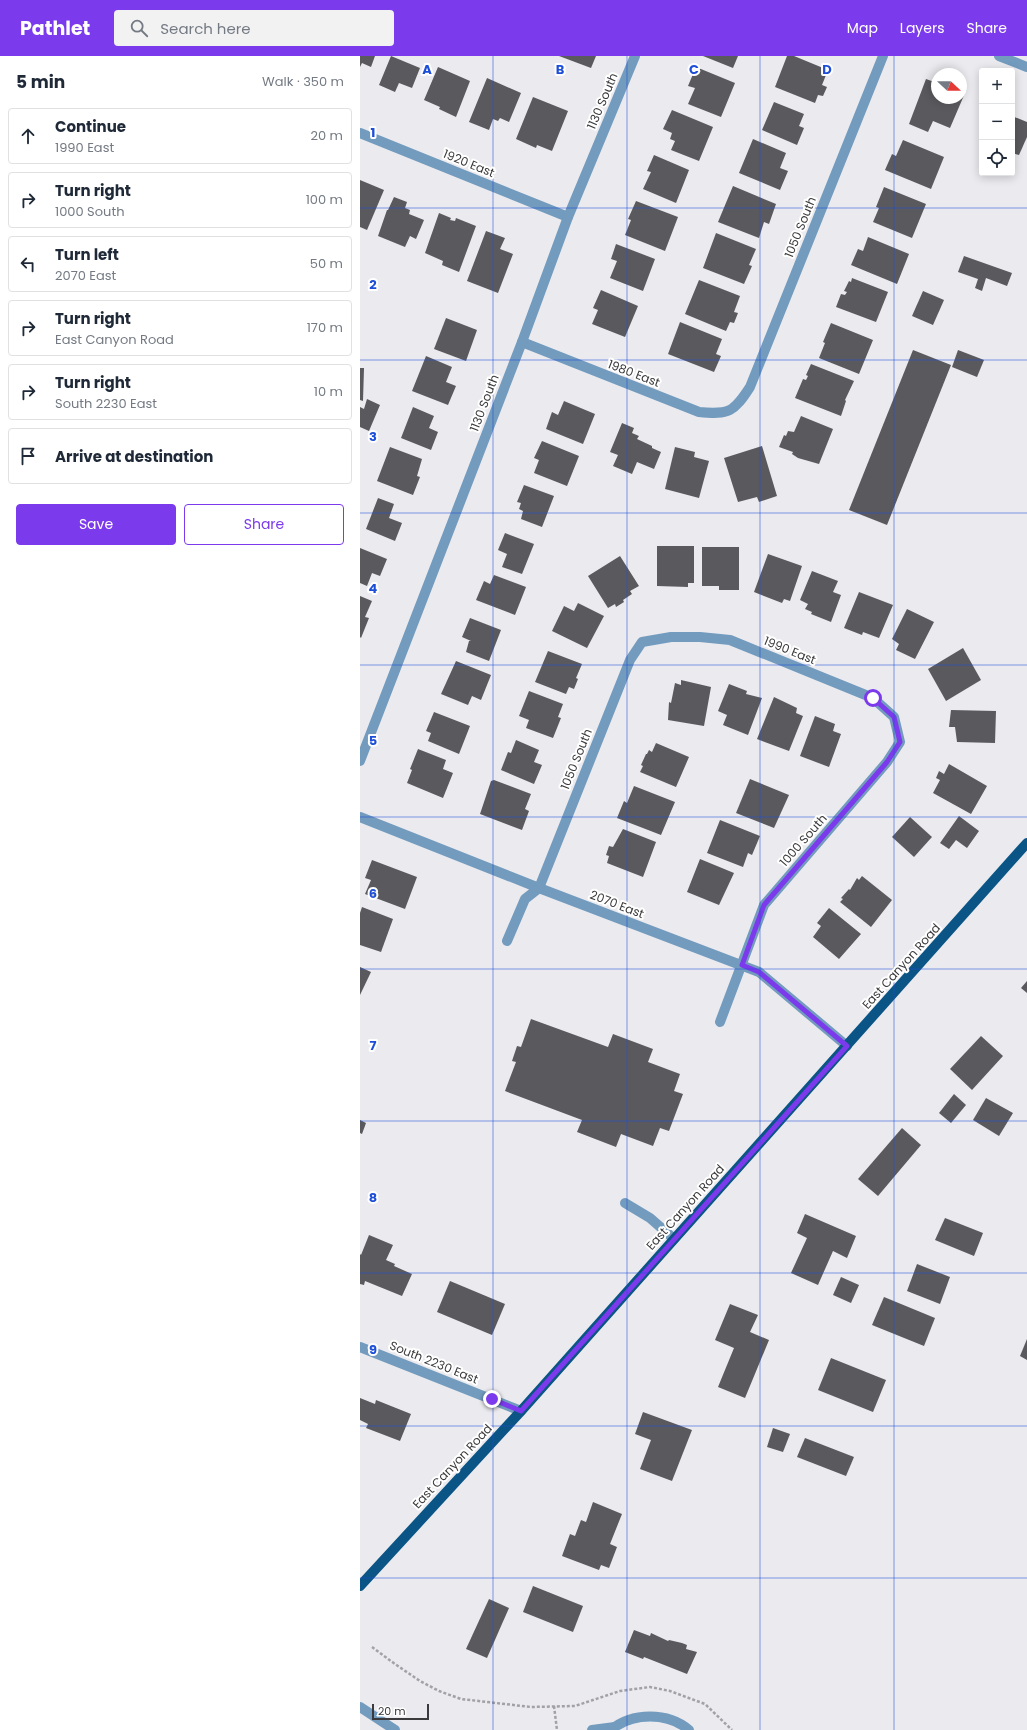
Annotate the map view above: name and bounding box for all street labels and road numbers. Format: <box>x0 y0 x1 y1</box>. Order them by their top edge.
street label: 1130 South <box>582 70 622 132</box>
street label: 1920 East <box>441 145 497 181</box>
street label: 1050 South <box>780 194 820 260</box>
street label: 1980 East <box>605 355 663 391</box>
street label: 1130 South <box>465 372 503 434</box>
street label: 1990 East <box>761 632 819 668</box>
street label: 1050 South <box>556 726 596 792</box>
street label: 1000 South <box>776 810 830 870</box>
street label: 2070 East <box>588 886 646 922</box>
street label: East Canyon Road <box>858 920 944 1012</box>
street label: East Canyon Road <box>642 1161 728 1253</box>
street label: South 2230 East <box>387 1336 481 1388</box>
street label: East Canyon Road <box>408 1420 496 1512</box>

